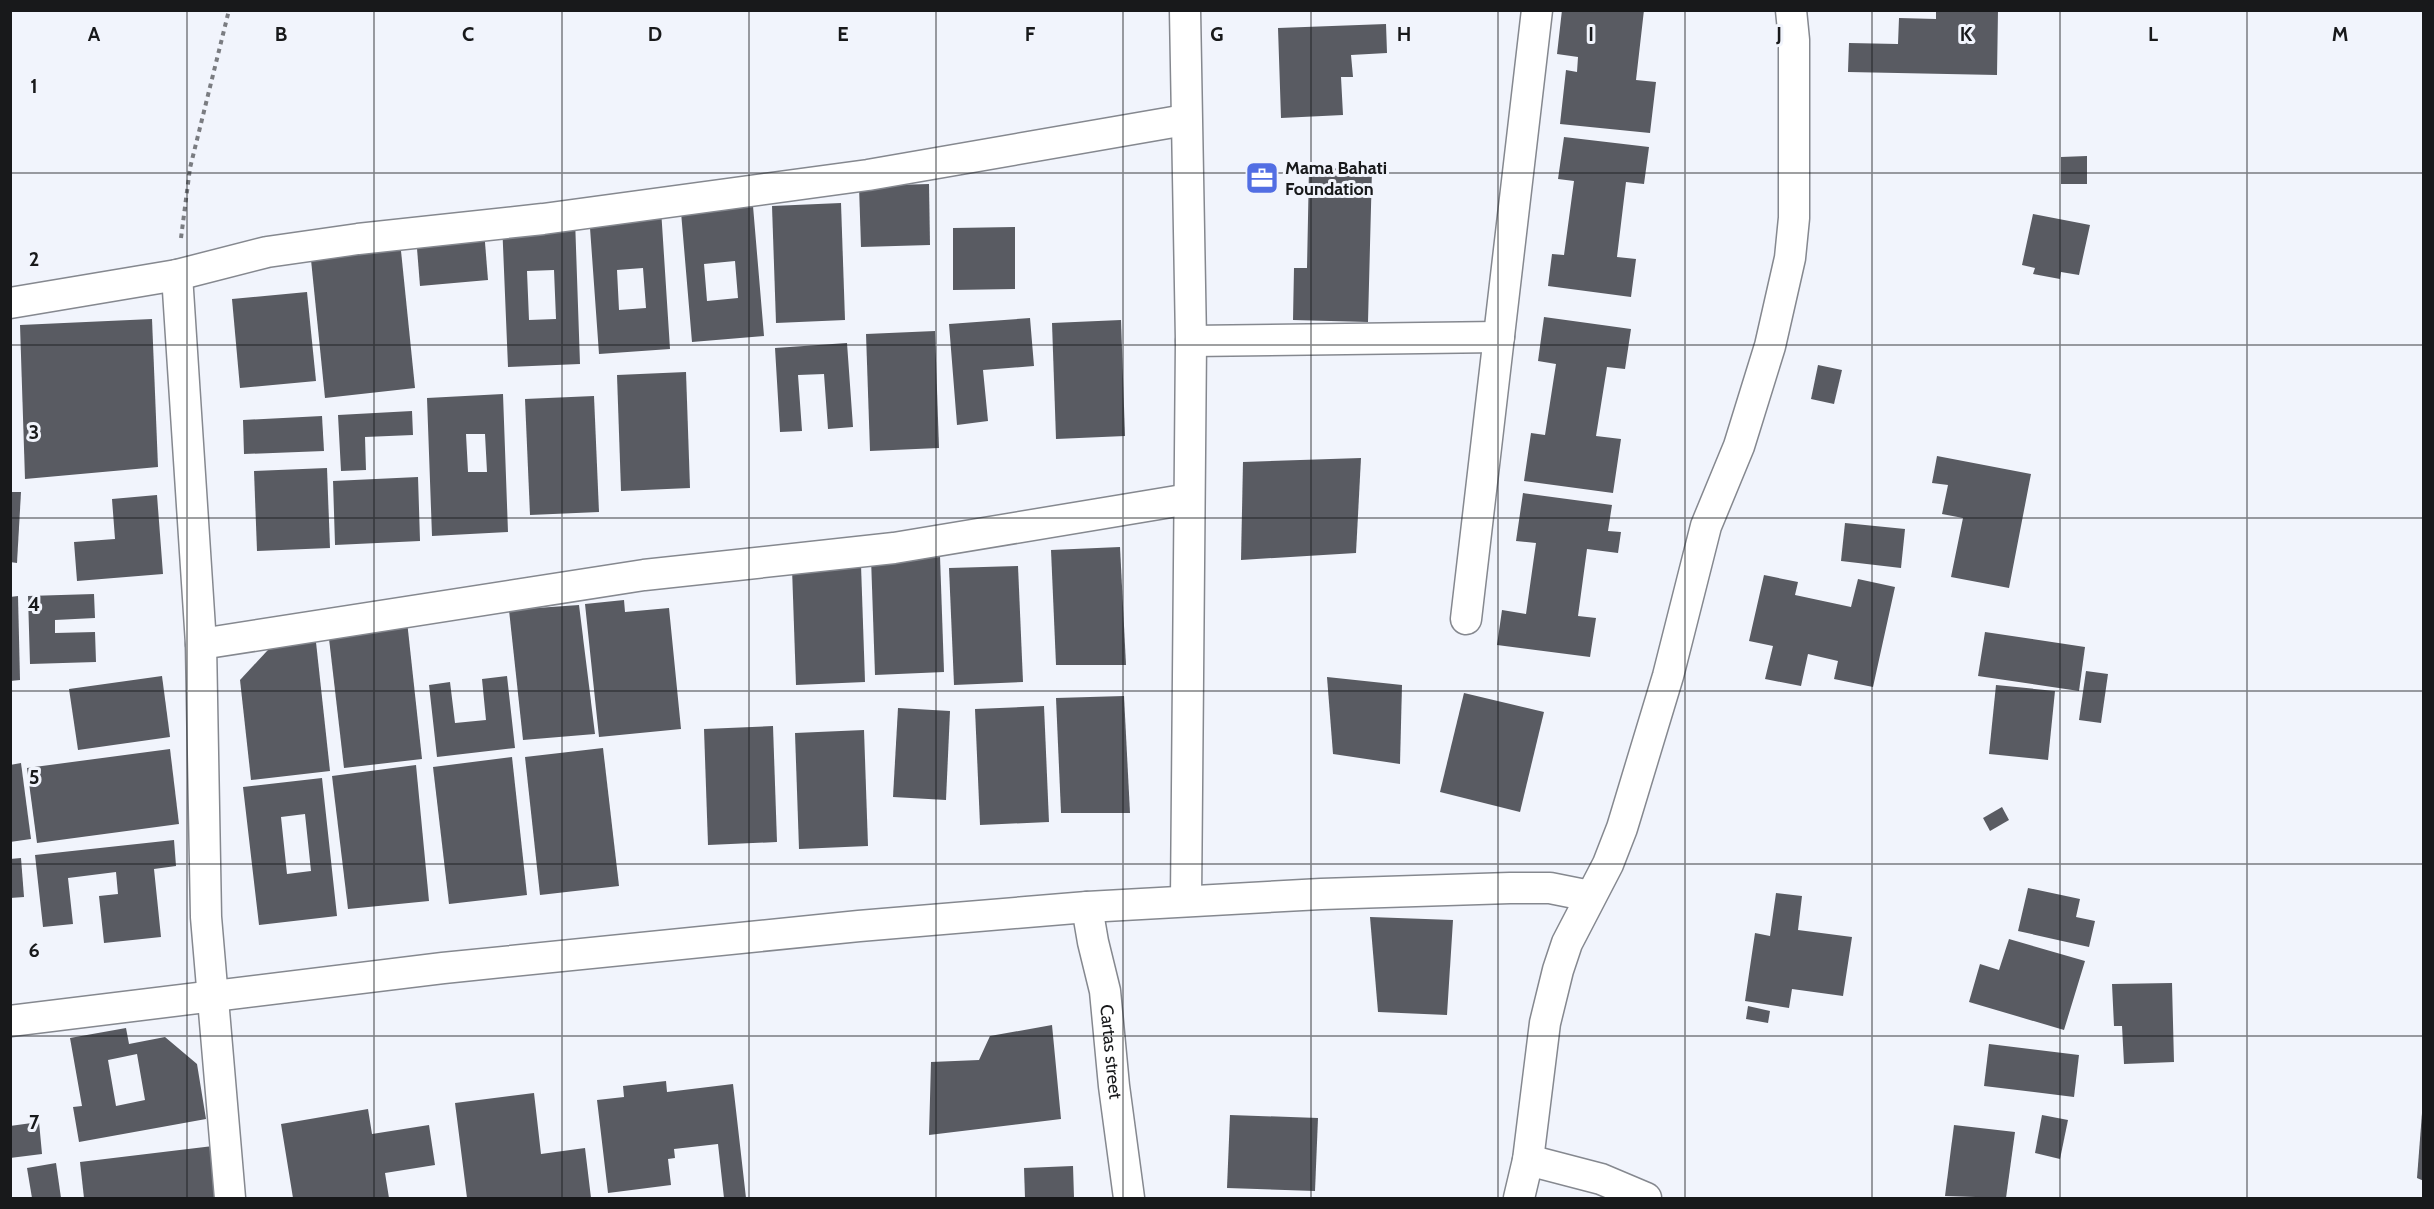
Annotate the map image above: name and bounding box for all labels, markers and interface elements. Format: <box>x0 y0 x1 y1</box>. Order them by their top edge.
text: A <box>88 22 101 46</box>
text: B <box>275 22 287 46</box>
text: C <box>462 22 474 46</box>
text: D <box>648 22 662 46</box>
text: E <box>837 22 849 46</box>
text: F <box>1025 22 1036 46</box>
text: G <box>1210 22 1224 46</box>
text: H <box>1397 22 1411 46</box>
text: I <box>1588 22 1594 46</box>
text: J <box>1775 22 1782 46</box>
text: K <box>1960 22 1973 46</box>
text: L <box>2148 22 2158 46</box>
text: M <box>2332 22 2348 46</box>
text: 1 <box>30 74 38 98</box>
place label: Mama Bahati Foundation <box>1285 157 1387 200</box>
office icon: Mama Bahati Foundation <box>1244 160 1280 196</box>
text: 2 <box>29 247 39 271</box>
text: 3 <box>29 420 39 444</box>
text: 4 <box>28 592 40 616</box>
text: 5 <box>29 765 39 789</box>
text: 6 <box>28 938 40 962</box>
street label: Cartas street <box>1095 1003 1127 1101</box>
text: 7 <box>29 1110 40 1134</box>

